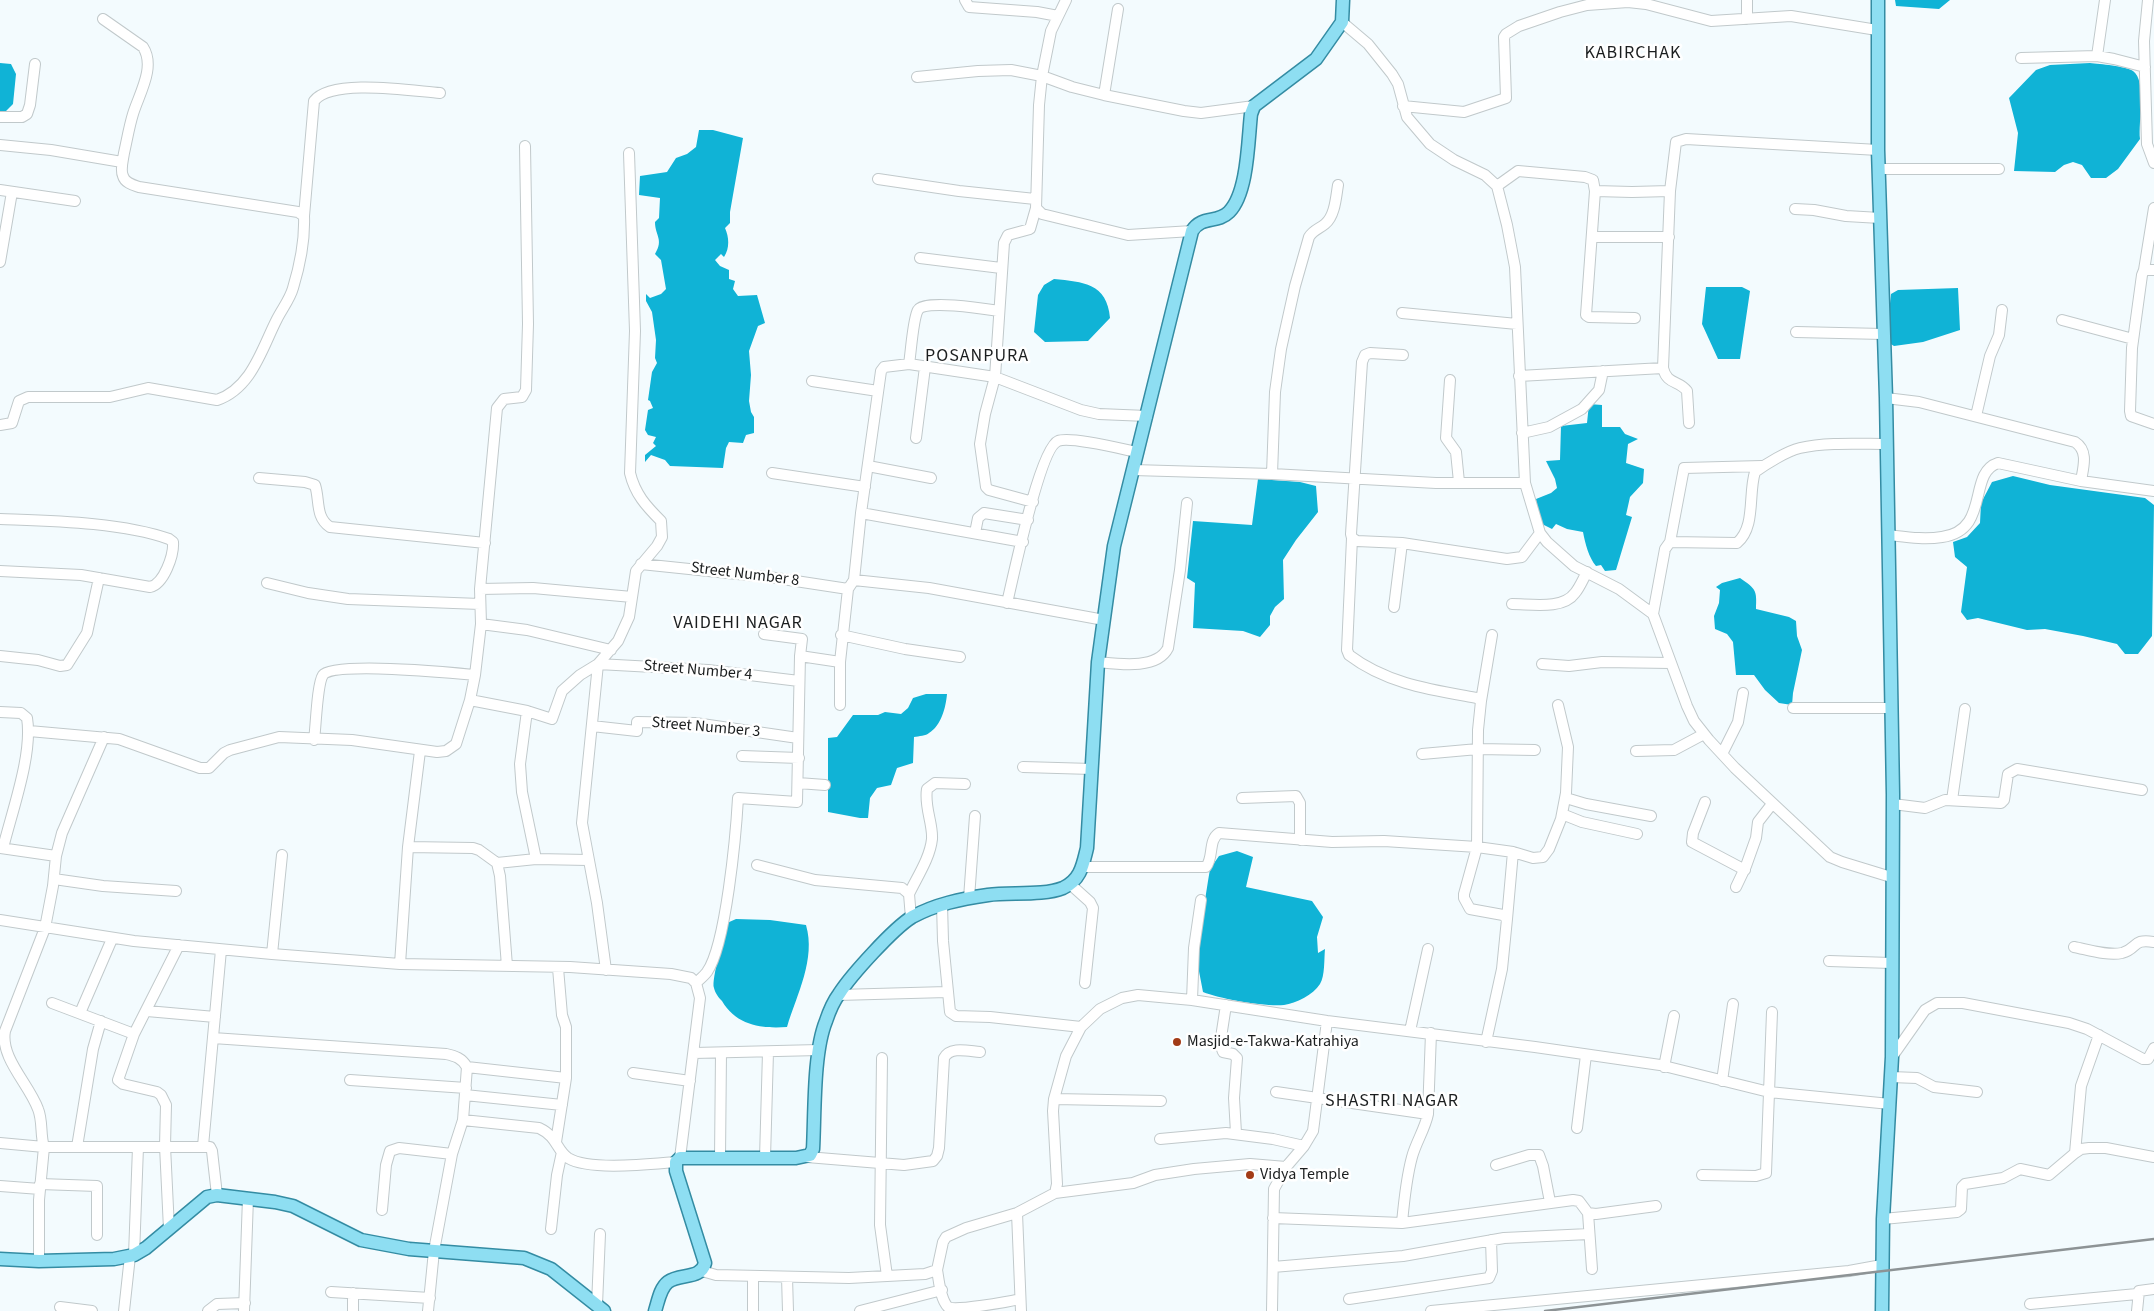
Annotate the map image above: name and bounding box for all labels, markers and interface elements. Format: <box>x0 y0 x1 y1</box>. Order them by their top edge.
district label: KABIRCHAK <box>1583 43 1683 65</box>
district label: POSANPURA <box>924 346 1030 368</box>
street label: Street Number 8 <box>690 559 800 591</box>
district label: VAIDEHI NAGAR <box>672 613 804 635</box>
street label: Street Number 4 <box>643 657 753 685</box>
street label: Street Number 3 <box>651 714 761 742</box>
place label: Masjid-e-Takwa-Katrahiya <box>1187 1032 1359 1052</box>
marker: Masjid-e-Takwa-Katrahiya <box>1171 1036 1183 1048</box>
district label: SHASTRI NAGAR <box>1323 1091 1461 1113</box>
place label: Vidya Temple <box>1260 1165 1349 1185</box>
marker: Vidya Temple <box>1244 1169 1256 1181</box>

